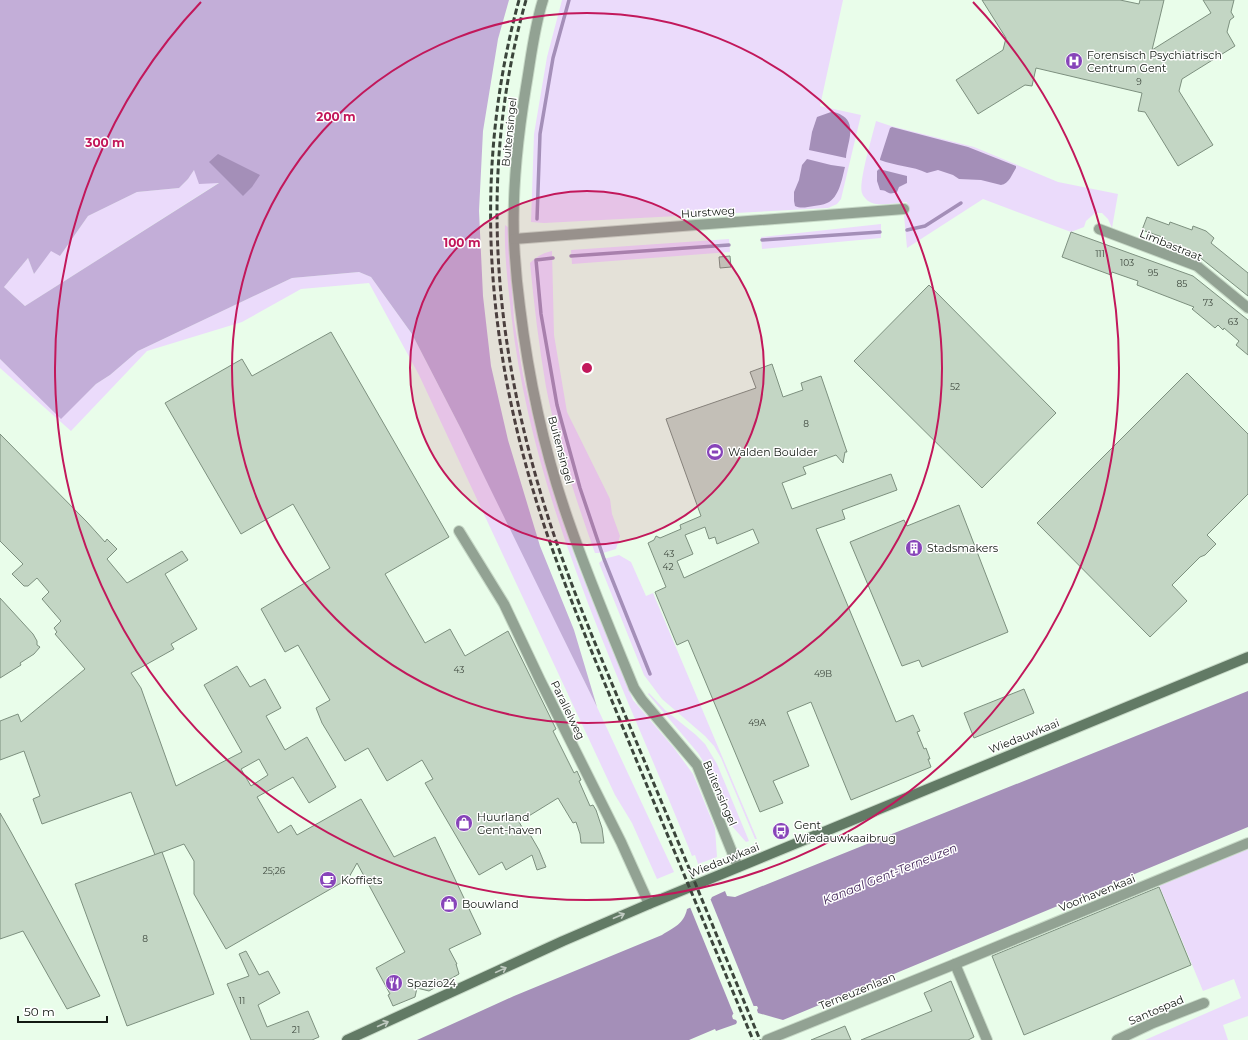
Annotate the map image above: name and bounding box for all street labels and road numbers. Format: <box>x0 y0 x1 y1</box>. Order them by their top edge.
street label: Buitensingel <box>498 97 520 167</box>
street label: Hurstweg <box>681 203 735 221</box>
street label: Limbastraat <box>1138 226 1205 264</box>
street label: Buitensingel <box>545 414 577 486</box>
street label: Parallelweg <box>548 678 588 742</box>
street label: Wiedauwkaai <box>987 715 1061 757</box>
street label: Buitensingel <box>700 758 740 828</box>
street label: Wiedauwkaai <box>687 839 761 881</box>
street label: Voorhavenkaai <box>1057 871 1137 915</box>
street label: Terneuzenlaan <box>817 969 897 1013</box>
street label: Santospad <box>1126 992 1186 1028</box>

